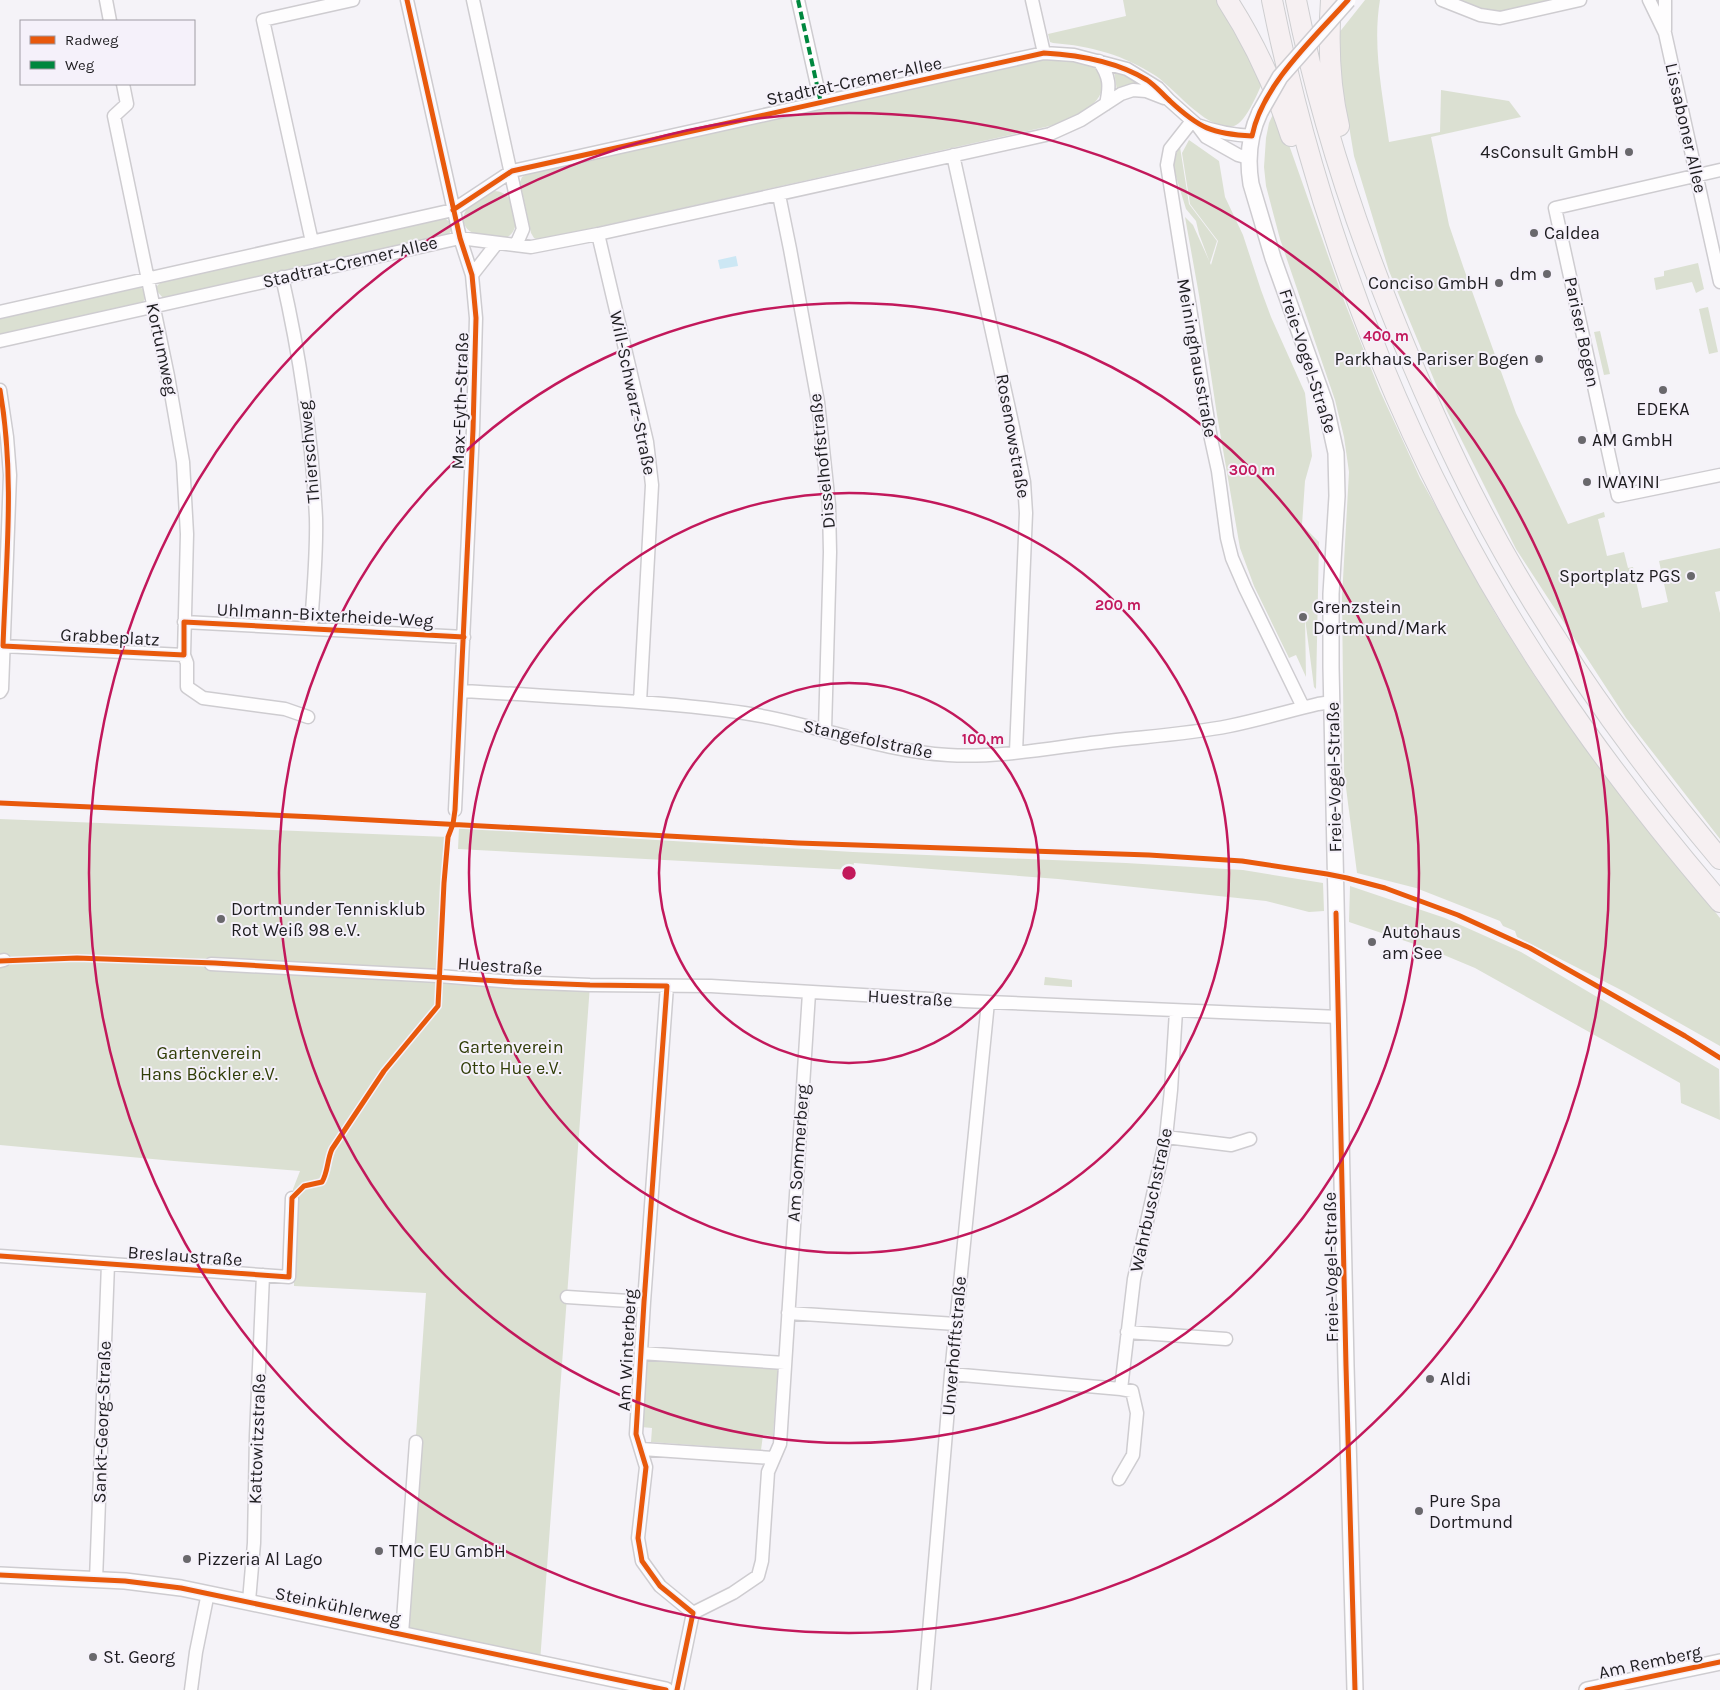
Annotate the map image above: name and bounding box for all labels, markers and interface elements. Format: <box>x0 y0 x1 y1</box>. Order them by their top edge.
legend <box>20 20 195 85</box>
text: Radweg <box>65 31 119 49</box>
street label: Stadtrat-Cremer-Allee <box>764 52 944 110</box>
text: Weg <box>65 56 95 74</box>
street label: Lissaboner Allee <box>1660 61 1712 195</box>
place label: 4sConsult GmbH <box>1480 141 1619 163</box>
marker: 4sConsult GmbH <box>1623 146 1635 158</box>
place label: Caldea <box>1544 222 1600 244</box>
marker: Caldea <box>1528 227 1540 239</box>
street label: Stadtrat-Cremer-Allee <box>260 231 440 293</box>
place label: dm <box>1509 263 1537 285</box>
marker: dm <box>1541 268 1553 280</box>
place label: Conciso GmbH <box>1368 272 1489 294</box>
street label: Pariser Bogen <box>1560 275 1604 389</box>
street label: Meininghausstraße <box>1172 277 1222 439</box>
marker: Conciso GmbH <box>1493 277 1505 289</box>
street label: Freie-Vogel-Straße <box>1274 286 1342 436</box>
street label: Kortumweg <box>141 301 183 397</box>
street label: Will-Schwarz-Straße <box>605 309 661 477</box>
text: 400 m <box>1363 327 1409 345</box>
street label: Max-Eyth-Straße <box>447 332 473 470</box>
place label: Parkhaus Pariser Bogen <box>1335 348 1529 370</box>
marker: Parkhaus Pariser Bogen <box>1533 353 1545 365</box>
street label: Rosenowstraße <box>991 372 1035 500</box>
marker: EDEKA <box>1657 384 1669 396</box>
street label: Disselhoffstraße <box>804 392 840 530</box>
place label: EDEKA <box>1636 398 1690 420</box>
street label: Thierschweg <box>294 400 324 504</box>
place label: AM GmbH <box>1592 429 1673 451</box>
marker: AM GmbH <box>1576 434 1588 446</box>
text: 300 m <box>1229 461 1275 479</box>
place label: IWAYINI <box>1597 471 1660 493</box>
marker: IWAYINI <box>1581 476 1593 488</box>
place label: Sportplatz PGS <box>1559 565 1681 587</box>
marker: Sportplatz PGS <box>1685 570 1697 582</box>
text: 200 m <box>1095 596 1141 614</box>
place label: Grenzstein Dortmund/Mark <box>1313 596 1447 639</box>
street label: Uhlmann-Bixterheide-Weg <box>216 598 434 632</box>
marker: Grenzstein Dortmund/Mark <box>1297 611 1309 623</box>
street label: Grabbeplatz <box>60 623 160 651</box>
street label: Freie-Vogel-Straße <box>1322 702 1346 852</box>
street label: Stangefolstraße <box>801 715 935 763</box>
text: 100 m <box>962 730 1004 748</box>
centre of rings <box>840 864 858 882</box>
place label: Dortmunder Tennisklub Rot Weiß 98 e.V. <box>231 898 425 941</box>
marker: Dortmunder Tennisklub Rot Weiß 98 e.V. <box>215 913 227 925</box>
place label: Autohaus am See <box>1382 921 1461 964</box>
marker: Autohaus am See <box>1366 936 1378 948</box>
street label: Huestraße <box>457 952 543 980</box>
street label: Huestraße <box>867 985 953 1011</box>
park label: Gartenverein Otto Hue e.V. <box>458 1036 564 1079</box>
park label: Gartenverein Hans Böckler e.V. <box>140 1042 278 1085</box>
street label: Am Sommerberg <box>782 1083 814 1223</box>
street label: Wahrbuschstraße <box>1125 1126 1177 1274</box>
street label: Freie-Vogel-Straße <box>1319 1192 1343 1342</box>
street label: Breslaustraße <box>127 1241 243 1271</box>
street label: Unverhofftstraße <box>937 1275 971 1417</box>
street label: Am Winterberg <box>613 1288 641 1412</box>
street label: Sankt-Georg-Straße <box>88 1340 116 1504</box>
place label: Aldi <box>1440 1368 1471 1390</box>
street label: Kattowitzstraße <box>244 1373 270 1505</box>
marker: Aldi <box>1424 1373 1436 1385</box>
place label: Pure Spa Dortmund <box>1429 1490 1513 1533</box>
marker: Pure Spa Dortmund <box>1413 1505 1425 1517</box>
place label: TMC EU GmbH <box>389 1540 506 1562</box>
marker: TMC EU GmbH <box>373 1545 385 1557</box>
place label: Pizzeria Al Lago <box>197 1548 323 1570</box>
marker: Pizzeria Al Lago <box>181 1553 193 1565</box>
street label: Steinkühlerweg <box>273 1582 403 1630</box>
street label: Am Remberg <box>1596 1640 1704 1684</box>
place label: St. Georg <box>103 1646 175 1668</box>
marker: St. Georg <box>87 1651 99 1663</box>

